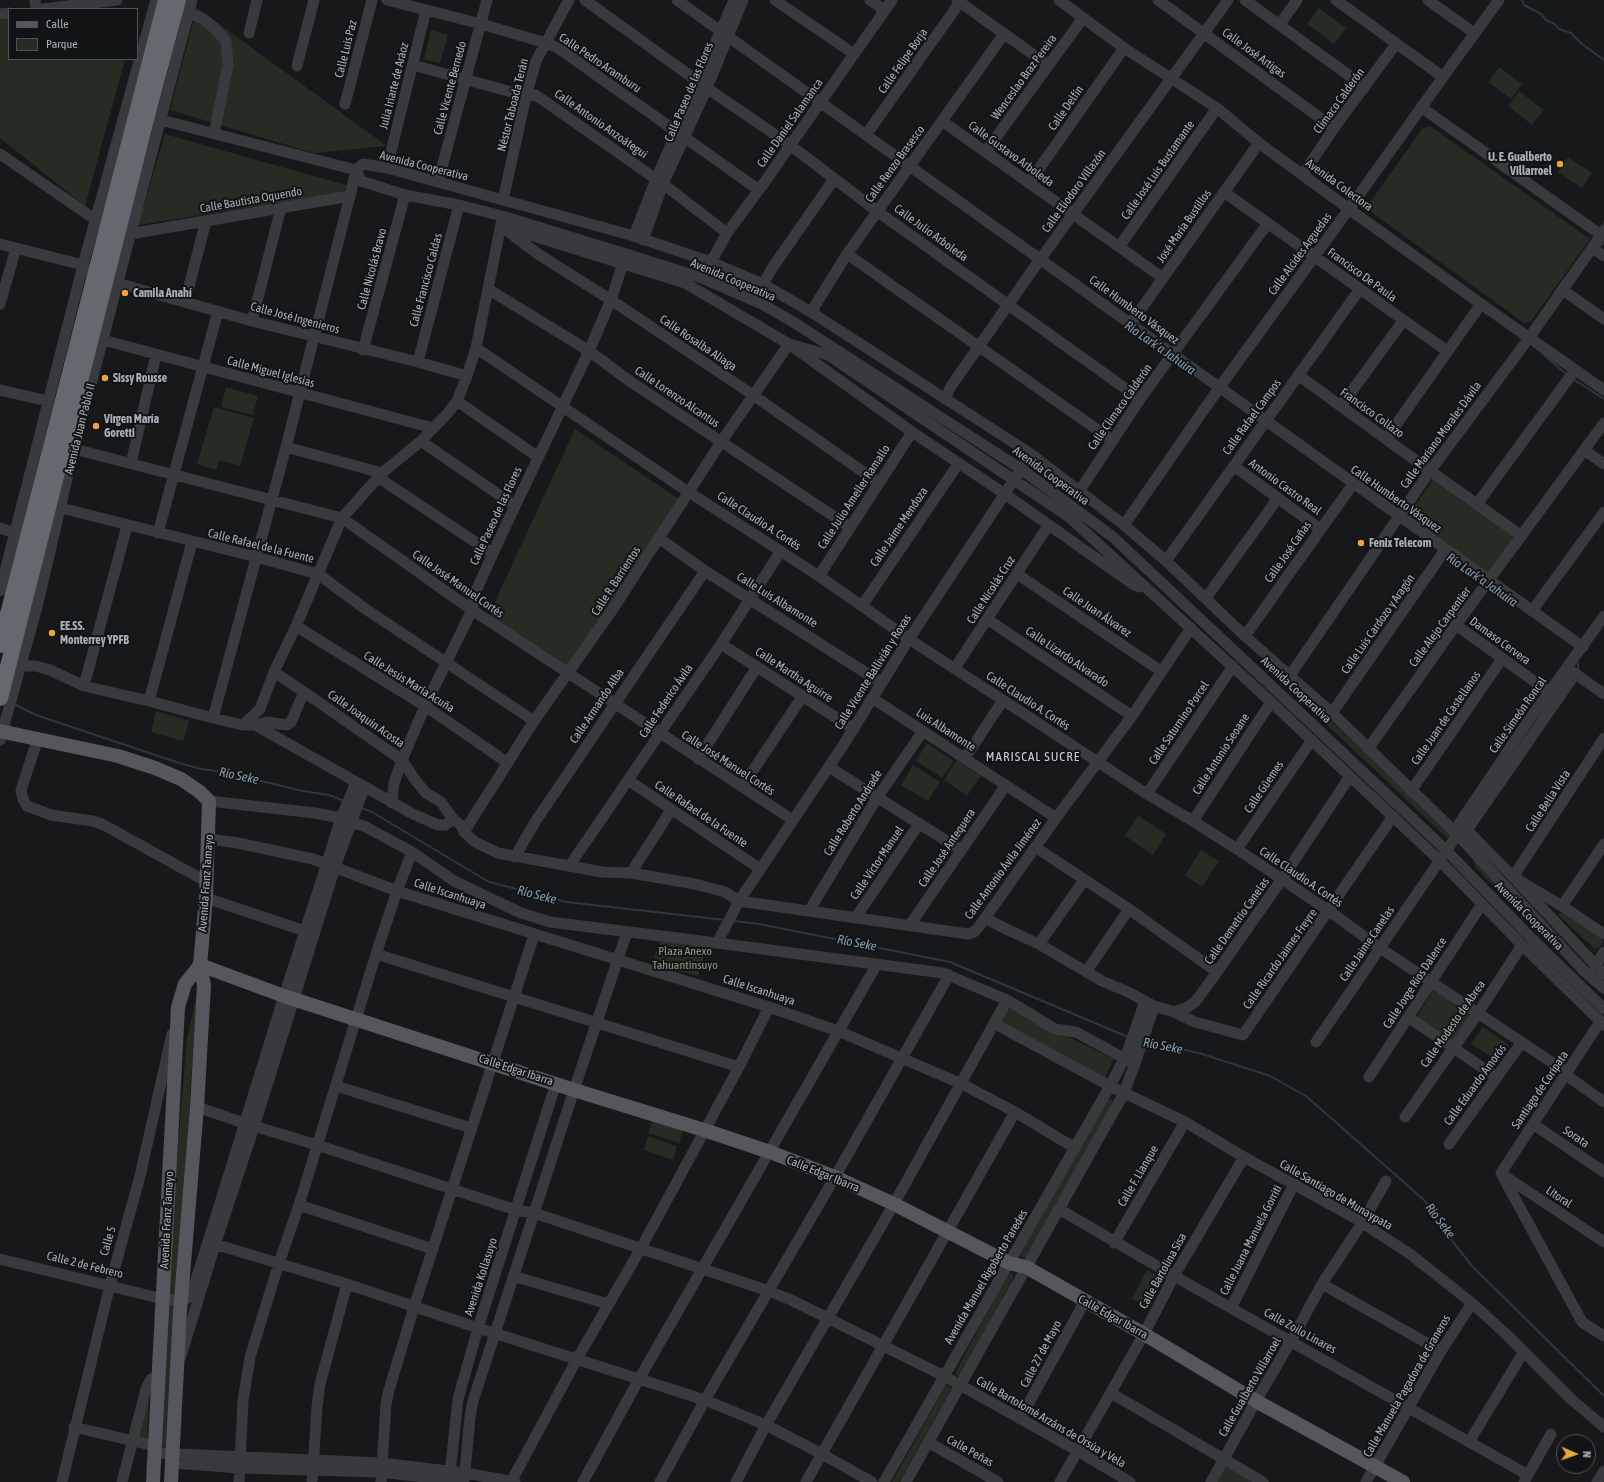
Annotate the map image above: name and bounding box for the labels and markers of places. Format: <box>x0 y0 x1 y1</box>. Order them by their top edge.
place label: U. E. Gualberto Villarroel <box>1488 150 1552 178</box>
marker: U. E. Gualberto Villarroel <box>1555 159 1565 169</box>
place label: Camila Anahí <box>133 286 192 300</box>
marker: Camila Anahí <box>120 288 130 298</box>
place label: Sissy Rousse <box>113 371 167 385</box>
marker: Sissy Rousse <box>100 373 110 383</box>
place label: Virgen María Goretti <box>104 412 159 440</box>
marker: Virgen María Goretti <box>91 421 101 431</box>
place label: Fenix Telecom <box>1369 536 1431 550</box>
marker: Fenix Telecom <box>1356 538 1366 548</box>
place label: EE.SS. Monterrey YPFB <box>60 619 129 647</box>
marker: EE.SS. Monterrey YPFB <box>47 628 57 638</box>

